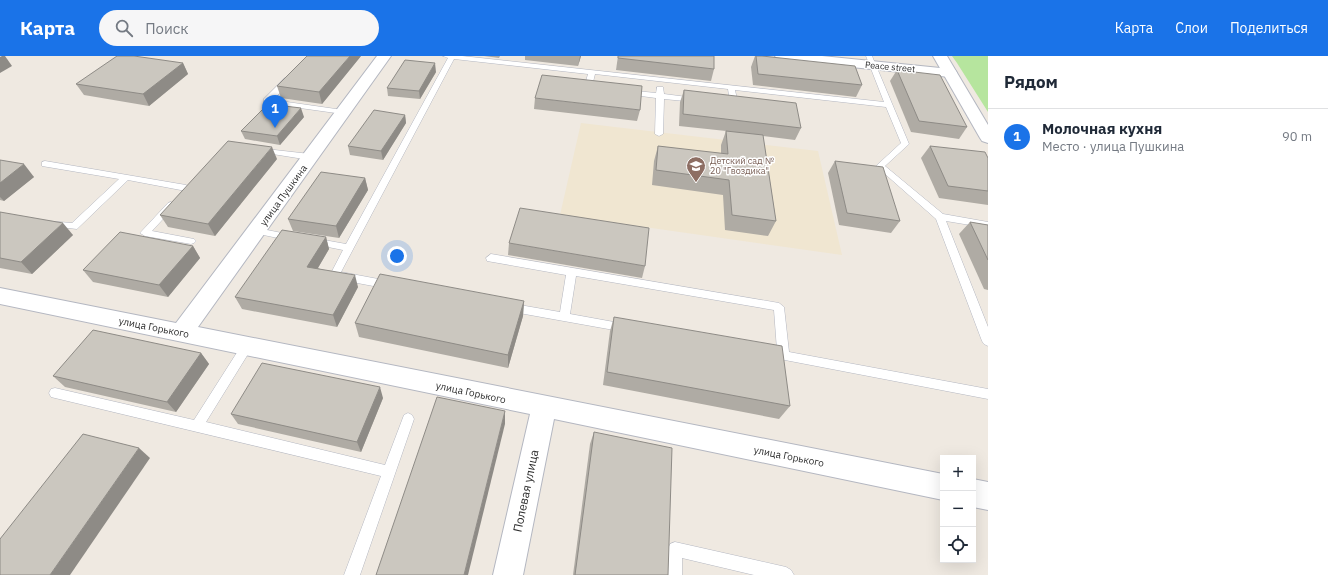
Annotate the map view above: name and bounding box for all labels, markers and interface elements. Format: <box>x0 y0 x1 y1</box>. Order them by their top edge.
search box <box>99 10 379 46</box>
text: Карта <box>20 16 75 40</box>
icon: search <box>113 17 135 39</box>
text: Поиск <box>145 19 189 38</box>
text: Карта <box>1115 19 1153 37</box>
text: Слои <box>1175 19 1208 37</box>
text: Поделиться <box>1230 19 1308 37</box>
street label: Peace street <box>864 59 916 74</box>
text: Рядом <box>1004 71 1058 93</box>
pin: 1 <box>262 95 288 128</box>
text: Молочная кухня <box>1042 119 1162 138</box>
text: 1 <box>1013 128 1021 145</box>
text: 90 m <box>1282 128 1312 145</box>
text: Место · улица Пушкина <box>1042 138 1184 155</box>
school or university icon: Детский сад № 20 "Гвоздика" <box>685 155 707 183</box>
place label: Детский сад № 20 "Гвоздика" <box>710 155 774 176</box>
street label: улица Пушкина <box>257 162 310 228</box>
your location <box>387 246 407 266</box>
street label: улица Горького <box>118 314 191 341</box>
street label: улица Горького <box>435 379 508 406</box>
street label: улица Горького <box>753 443 826 470</box>
street label: Полевая улица <box>509 448 542 533</box>
map controls <box>940 455 976 563</box>
button: + <box>940 455 976 491</box>
button: − <box>940 491 976 527</box>
button: locate <box>940 527 976 563</box>

